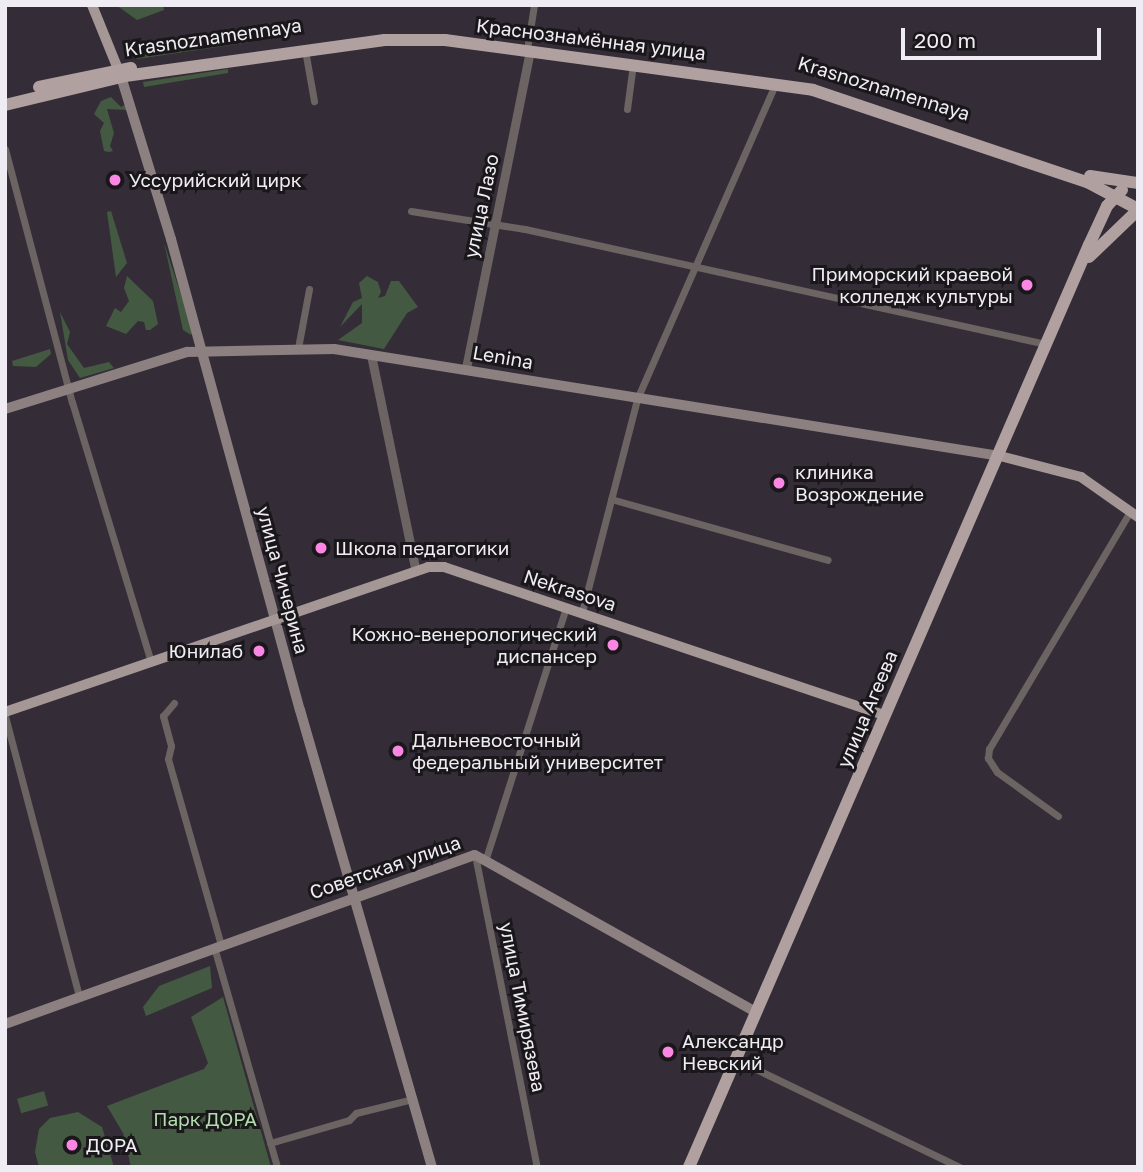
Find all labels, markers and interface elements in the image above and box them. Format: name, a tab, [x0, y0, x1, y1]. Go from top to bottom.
street label: Krasnoznamennaya	[123, 13, 303, 61]
street label: Краснознамённая улица	[475, 14, 707, 64]
scale bar	[905, 14, 1104, 58]
text: 200 m	[914, 27, 976, 53]
street label: Krasnoznamennaya	[795, 51, 973, 125]
street label: улица Лазо	[459, 152, 503, 260]
place label: Уссурийский цирк	[129, 169, 302, 191]
marker: Уссурийский цирк	[107, 172, 123, 188]
place label: Приморский краевой колледж культуры	[811, 263, 1013, 307]
marker: Приморский краевой колледж культуры	[1019, 277, 1035, 293]
street label: Lenina	[471, 340, 535, 374]
place label: клиника Возрождение	[795, 461, 924, 505]
marker: клиника Возрождение	[769, 473, 789, 493]
street label: улица Чичерина	[252, 504, 314, 656]
place label: Школа педагогики	[335, 537, 509, 559]
marker: Школа педагогики	[313, 540, 329, 556]
street label: Nekrasova	[521, 564, 619, 616]
place label: Кожно-венерологический диспансер	[352, 623, 597, 667]
marker: Кожно-венерологический диспансер	[603, 635, 623, 655]
place label: Юнилаб	[169, 640, 243, 662]
marker: Юнилаб	[249, 641, 269, 661]
street label: улица Агеева	[832, 647, 902, 771]
place label: Дальневосточный федеральный университет	[412, 729, 663, 773]
marker: Дальневосточный федеральный университет	[390, 743, 406, 759]
street label: Советская улица	[307, 830, 463, 904]
street label: улица Тимирязева	[495, 920, 551, 1094]
place label: Александр Невский	[682, 1030, 784, 1074]
marker: Александр Невский	[660, 1044, 676, 1060]
park label: Парк ДОРА	[153, 1108, 257, 1130]
place label: ДОРА	[86, 1134, 137, 1156]
marker: ДОРА	[64, 1137, 80, 1153]

